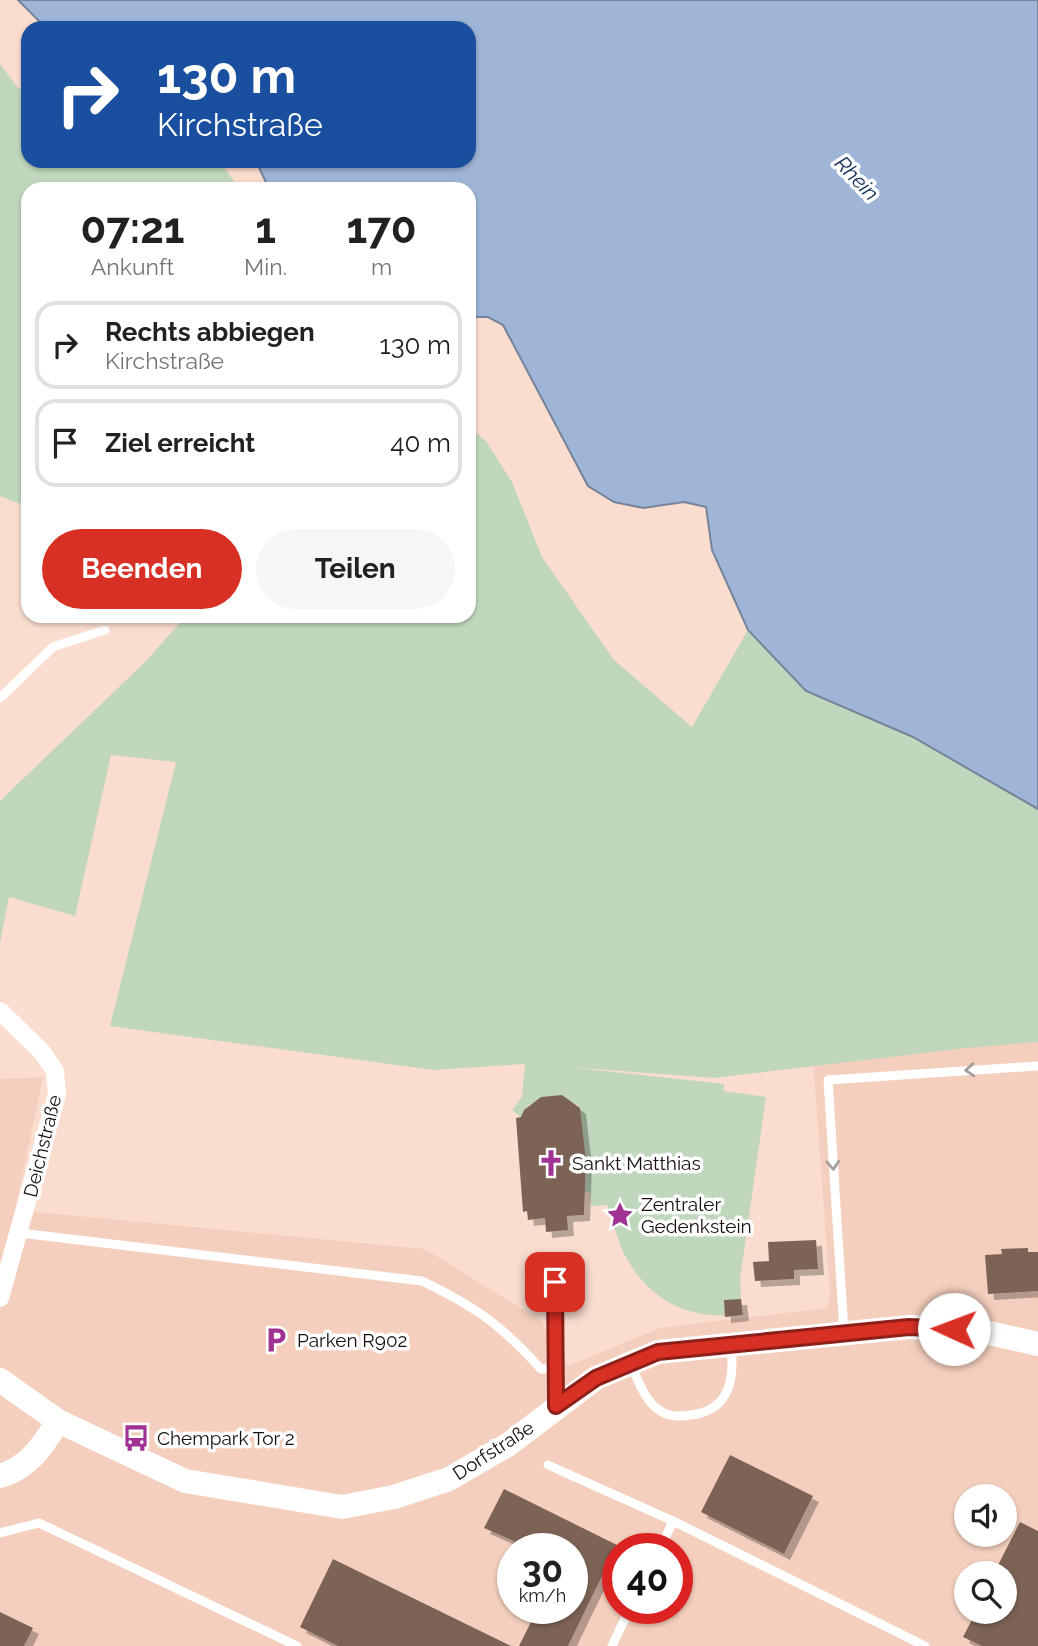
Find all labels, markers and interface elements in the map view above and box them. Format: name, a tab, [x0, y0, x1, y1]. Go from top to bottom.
text: 130 m	[157, 47, 296, 104]
icon: right	[42, 49, 133, 140]
text: Kirchstraße	[157, 106, 323, 143]
water label: Rhein	[830, 151, 884, 205]
text: 07:21	[80, 204, 185, 253]
text: 1	[255, 204, 276, 253]
text: 170	[346, 204, 417, 253]
text: Ankunft	[91, 253, 174, 280]
text: Min.	[244, 253, 287, 280]
text: m	[371, 253, 392, 280]
text: Rechts abbiegen	[105, 317, 315, 347]
icon: right	[46, 326, 84, 364]
text: 130 m	[380, 330, 451, 360]
text: Kirchstraße	[105, 347, 224, 374]
icon: arrive	[46, 424, 84, 462]
text: Ziel erreicht	[105, 428, 255, 458]
text: 40 m	[390, 428, 451, 458]
button: Beenden	[42, 529, 242, 609]
button: Teilen	[256, 529, 455, 609]
one-way arrow	[964, 1063, 975, 1078]
street label: Deichstraße	[19, 1093, 65, 1199]
church icon: Sankt Matthias	[536, 1148, 566, 1178]
place label: Sankt Matthias	[572, 1152, 701, 1174]
one-way arrow	[826, 1160, 841, 1171]
place label: Zentraler Gedenkstein	[641, 1193, 752, 1237]
place icon: Zentraler Gedenkstein	[605, 1200, 635, 1230]
pin	[525, 1252, 585, 1312]
icon: arrive	[536, 1263, 574, 1301]
position arrow	[917, 1292, 991, 1366]
parking icon: Parken R902	[261, 1325, 291, 1355]
place label: Parken R902	[297, 1329, 407, 1351]
street label: Dorfstraße	[448, 1416, 538, 1484]
bus stop icon: Chempark Tor 2	[121, 1423, 151, 1453]
place label: Chempark Tor 2	[157, 1427, 295, 1449]
map controls	[954, 1484, 1017, 1624]
button: sound	[954, 1484, 1017, 1547]
speed limit sign: 40	[602, 1533, 693, 1624]
text: 30	[522, 1549, 563, 1590]
button: search	[954, 1561, 1017, 1624]
text: km/h	[519, 1585, 566, 1606]

